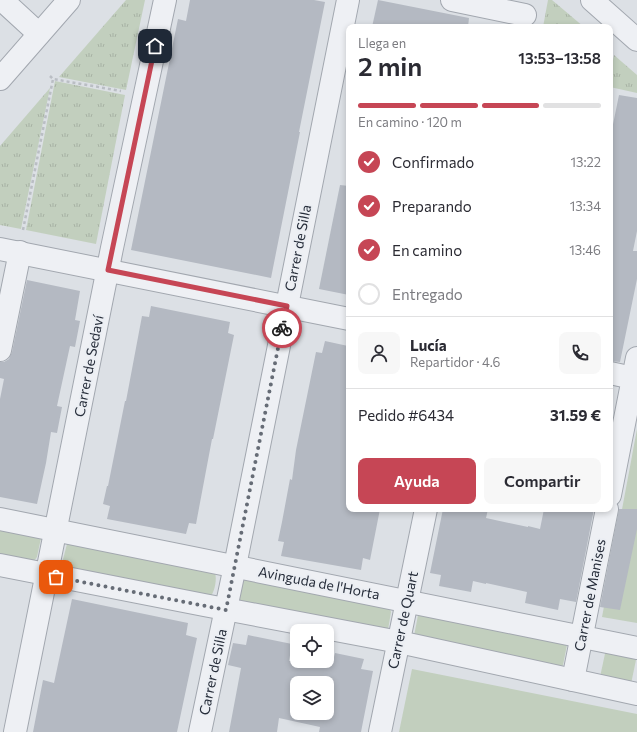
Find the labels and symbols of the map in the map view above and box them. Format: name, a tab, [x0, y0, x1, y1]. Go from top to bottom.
pin	[138, 29, 172, 63]
street label: Carrer de Silla	[281, 203, 314, 293]
courier	[262, 308, 302, 348]
street label: Carrer de Sedaví	[70, 313, 107, 418]
street label: Carrer de Manises	[570, 537, 609, 652]
pin	[39, 560, 73, 594]
street label: Avinguda de l'Horta	[257, 562, 381, 603]
street label: Carrer de Quart	[384, 569, 421, 670]
street label: Carrer de Silla	[195, 627, 230, 717]

